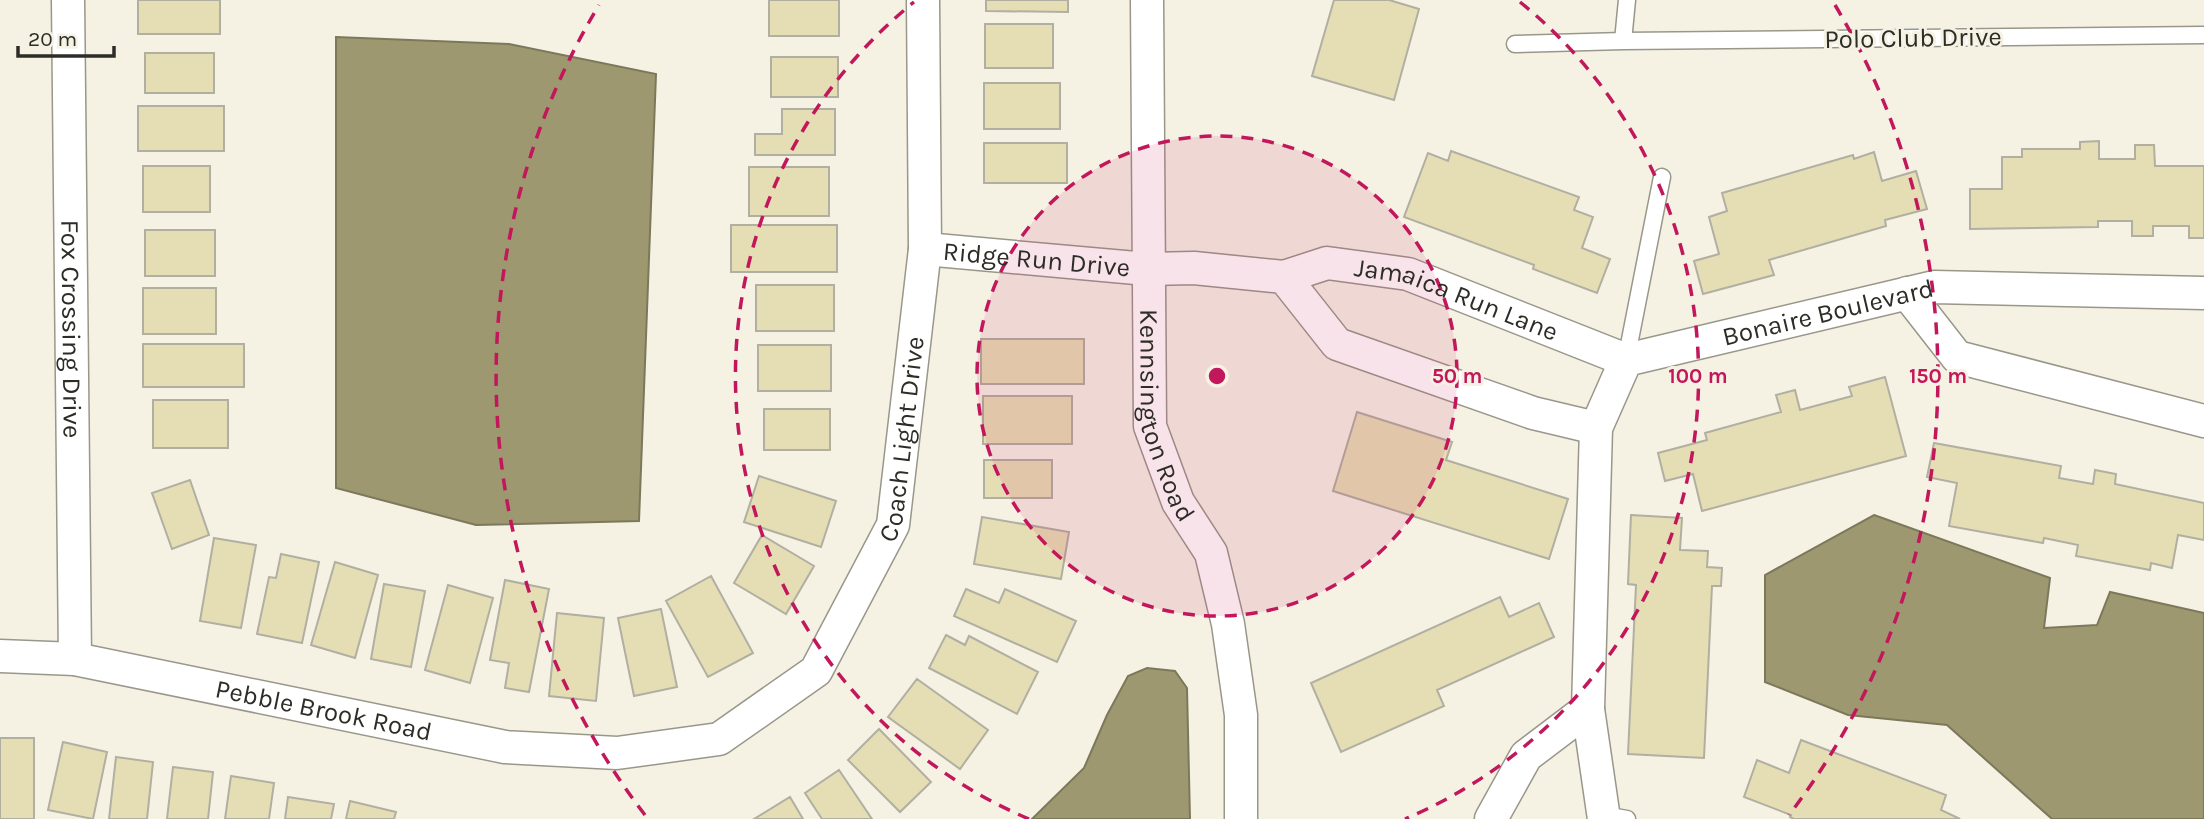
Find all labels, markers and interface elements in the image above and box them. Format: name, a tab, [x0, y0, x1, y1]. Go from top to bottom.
scale bar	[18, 14, 114, 58]
street label: Polo Club Drive	[1824, 21, 2002, 55]
text: 20 m	[28, 27, 77, 51]
street label: Fox Crossing Drive	[55, 220, 88, 438]
street label: Ridge Run Drive	[942, 235, 1131, 283]
street label: Jamaica Run Lane	[1352, 251, 1563, 347]
street label: Bonaire Boulevard	[1719, 272, 1937, 352]
street label: Kennsington Road	[1134, 309, 1202, 527]
street label: Coach Light Drive	[871, 335, 930, 547]
centre of rings	[1205, 364, 1229, 388]
text: 50 m	[1432, 364, 1482, 388]
text: 100 m	[1668, 364, 1728, 388]
text: 150 m	[1909, 364, 1967, 388]
street label: Pebble Brook Road	[213, 673, 435, 747]

